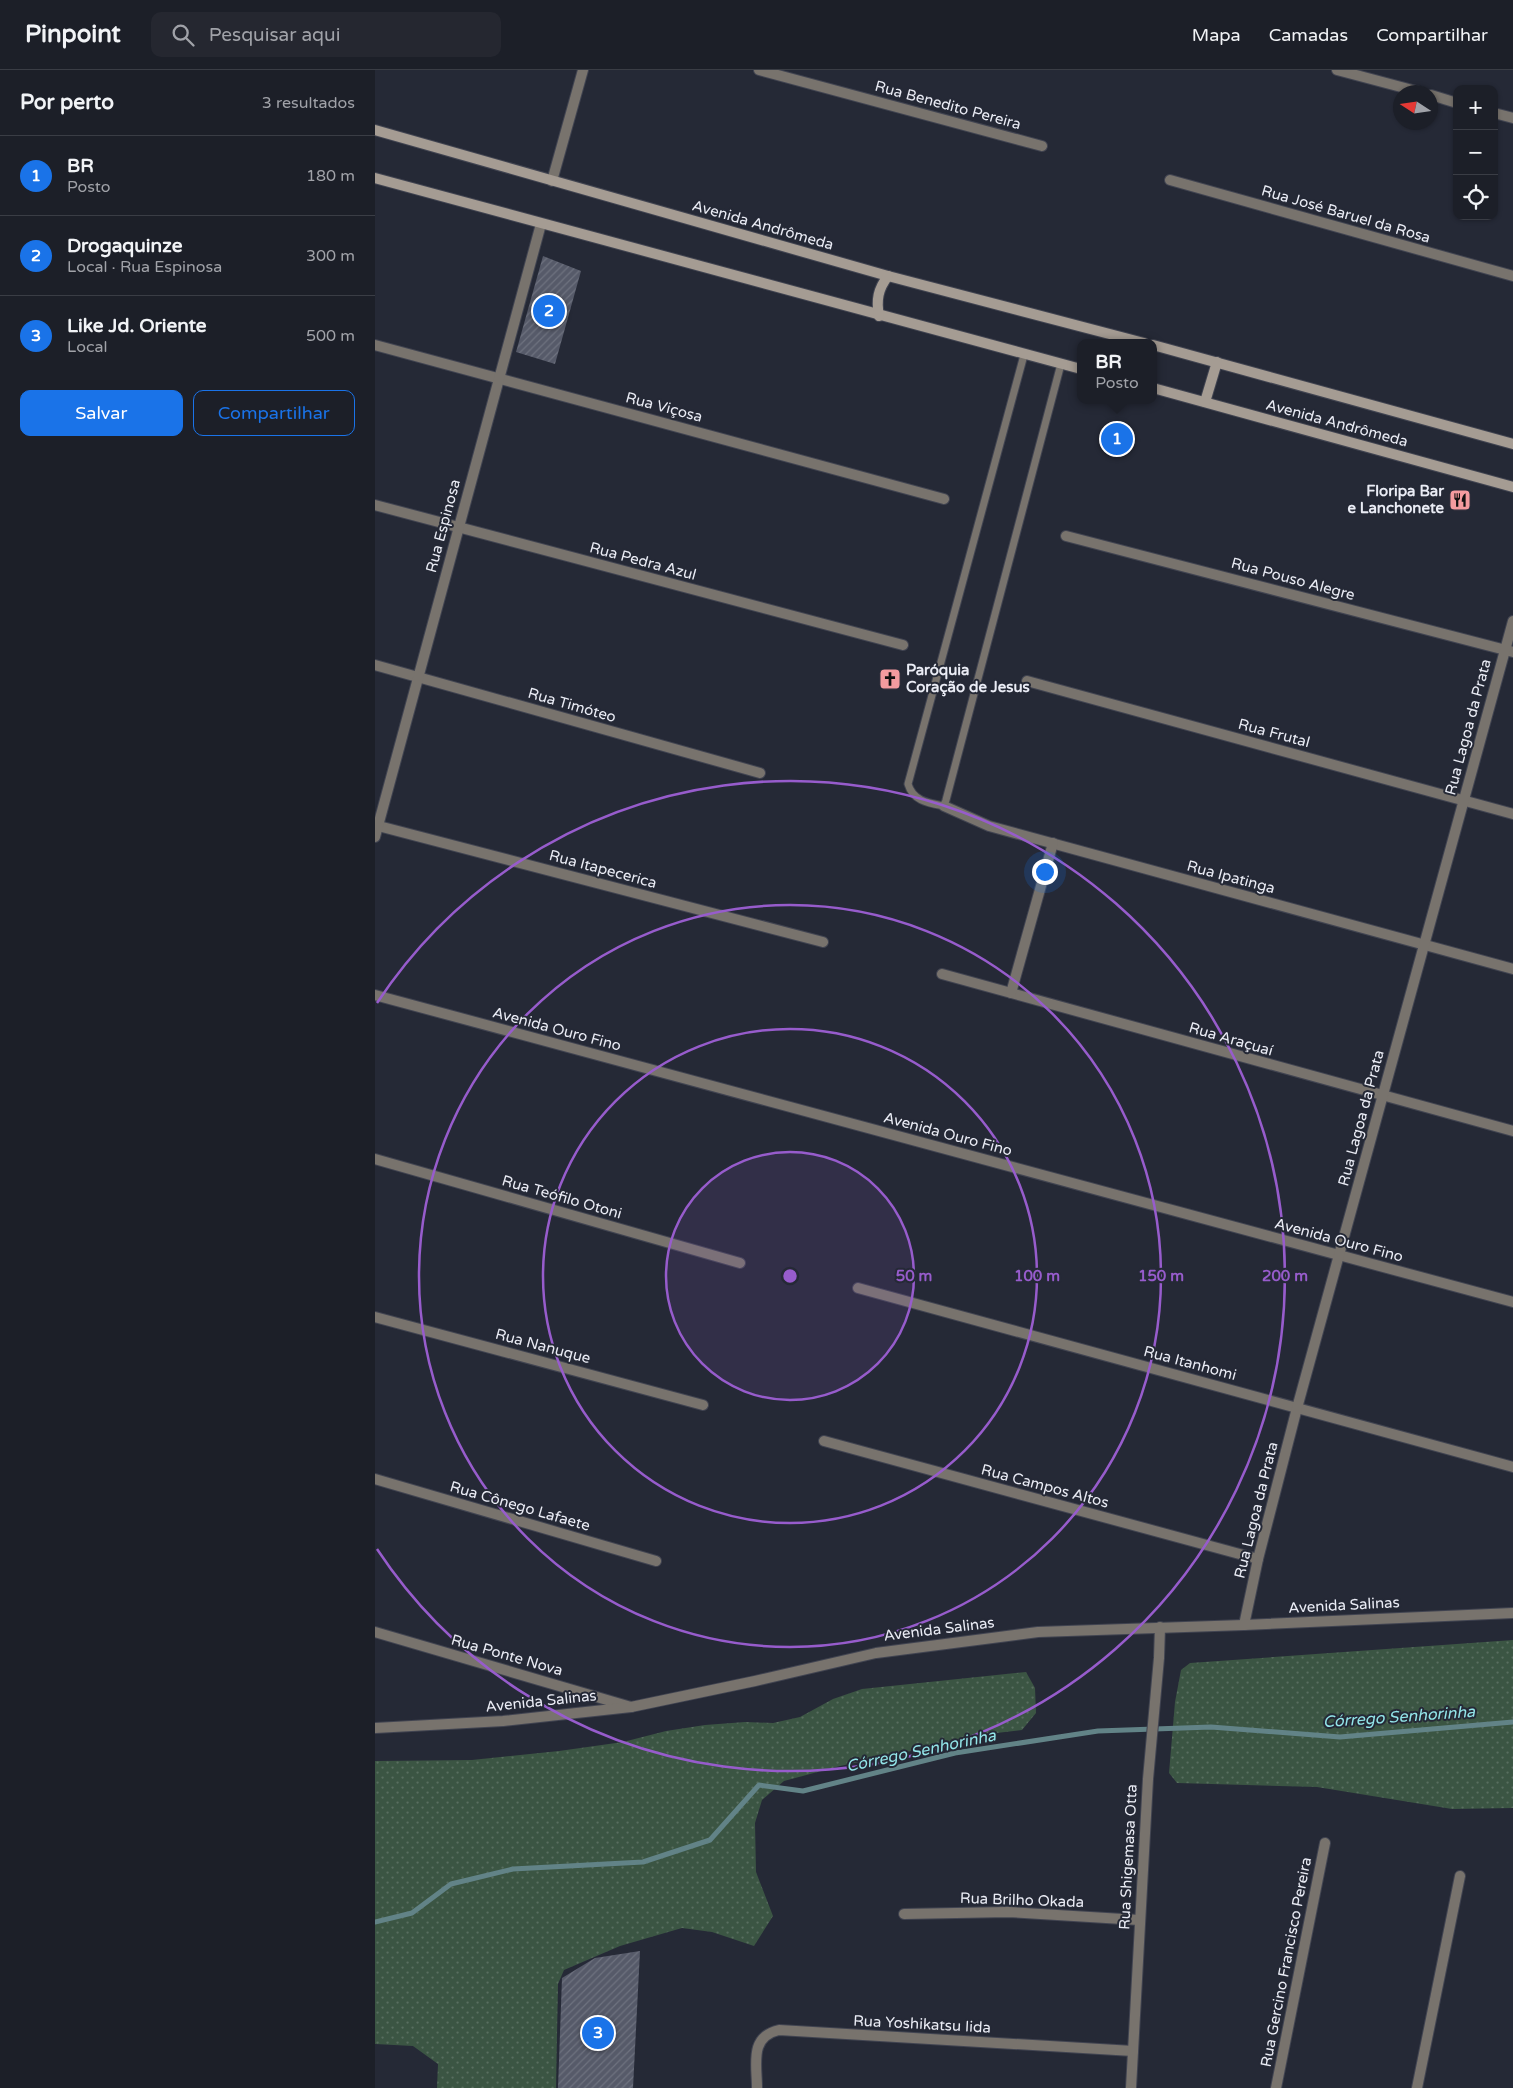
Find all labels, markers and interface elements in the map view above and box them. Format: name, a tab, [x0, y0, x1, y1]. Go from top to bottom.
search box	[151, 12, 501, 57]
text: Pinpoint	[25, 20, 121, 49]
icon: search	[169, 21, 197, 49]
text: Pesquisar aqui	[209, 24, 340, 46]
text: Mapa	[1192, 24, 1241, 46]
text: Camadas	[1269, 24, 1348, 46]
text: Compartilhar	[1376, 24, 1488, 46]
street label: Rua Benedito Pereira	[873, 77, 1023, 133]
north arrow	[1393, 85, 1438, 130]
map controls	[1453, 85, 1498, 220]
button: +	[1453, 85, 1498, 130]
text: Por perto	[20, 90, 114, 115]
text: 3 resultados	[262, 93, 355, 113]
button: −	[1453, 130, 1498, 175]
text: BR	[67, 155, 94, 177]
text: 1	[31, 166, 41, 186]
text: 180 m	[306, 166, 355, 186]
button: locate	[1453, 175, 1498, 220]
text: Posto	[67, 177, 111, 197]
street label: Rua José Baruel da Rosa	[1259, 181, 1433, 247]
street label: Avenida Andrômeda	[690, 196, 836, 254]
text: Drogaquinze	[67, 235, 182, 257]
text: 2	[31, 246, 41, 266]
text: 300 m	[306, 246, 355, 266]
text: Local · Rua Espinosa	[67, 257, 222, 277]
pin: 2	[533, 292, 565, 330]
text: Like Jd. Oriente	[67, 315, 207, 337]
text: 3	[31, 326, 41, 346]
text: 500 m	[306, 326, 355, 346]
text: Local	[67, 337, 107, 357]
popup	[1077, 339, 1157, 404]
text: BR	[1095, 351, 1122, 373]
text: Posto	[1095, 373, 1139, 393]
street label: Rua Viçosa	[624, 388, 704, 426]
button: Salvar	[20, 390, 183, 436]
button: Compartilhar	[193, 390, 355, 436]
street label: Avenida Andrômeda	[1264, 395, 1410, 451]
pin: 1	[1101, 420, 1133, 458]
street label: Rua Espinosa	[422, 477, 464, 575]
place label: Floripa Bar e Lanchonete	[1347, 482, 1445, 517]
restaurant icon: Floripa Bar e Lanchonete	[1448, 488, 1472, 512]
street label: Rua Pedra Azul	[588, 538, 698, 584]
street label: Rua Pouso Alegre	[1229, 554, 1357, 604]
street label: Rua Lagoa da Prata	[1441, 657, 1495, 797]
place label: Paróquia Coração de Jesus	[906, 661, 1030, 697]
church icon: Paróquia Coração de Jesus	[878, 667, 902, 691]
street label: Rua Timóteo	[526, 684, 618, 726]
street label: Rua Frutal	[1236, 715, 1312, 751]
street label: Rua Itapecerica	[547, 846, 659, 892]
street label: Rua Ipatinga	[1185, 857, 1277, 897]
your location	[1032, 859, 1058, 885]
street label: Avenida Ouro Fino	[491, 1003, 623, 1055]
street label: Rua Araçuaí	[1187, 1018, 1275, 1060]
street label: Rua Lagoa da Prata	[1334, 1048, 1388, 1188]
street label: Avenida Ouro Fino	[882, 1108, 1014, 1160]
street label: Rua Teófilo Otoni	[500, 1171, 624, 1223]
street label: Avenida Ouro Fino	[1273, 1214, 1405, 1266]
centre of rings	[781, 1267, 799, 1285]
text: 50 m	[896, 1267, 932, 1285]
text: 100 m	[1014, 1267, 1060, 1285]
text: 150 m	[1138, 1267, 1184, 1285]
text: 200 m	[1262, 1267, 1308, 1285]
street label: Rua Nanuque	[493, 1325, 593, 1367]
street label: Rua Itanhomi	[1142, 1342, 1238, 1384]
street label: Rua Lagoa da Prata	[1230, 1440, 1282, 1580]
street label: Rua Campos Altos	[979, 1460, 1111, 1512]
street label: Rua Cônego Lafaete	[448, 1477, 592, 1535]
street label: Avenida Salinas	[1288, 1593, 1400, 1617]
street label: Avenida Salinas	[883, 1613, 995, 1645]
street label: Rua Ponte Nova	[449, 1630, 565, 1680]
street label: Avenida Salinas	[485, 1686, 597, 1716]
water label: Córrego Senhorinha	[1322, 1702, 1477, 1732]
water label: Córrego Senhorinha	[844, 1725, 999, 1777]
street label: Rua Shigemasa Otta	[1115, 1784, 1141, 1930]
street label: Rua Gercino Francisco Pereira	[1257, 1855, 1315, 2069]
street label: Rua Brilho Okada	[960, 1889, 1084, 1911]
street label: Rua Yoshikatsu Iida	[853, 2011, 991, 2037]
pin: 3	[582, 2014, 614, 2052]

